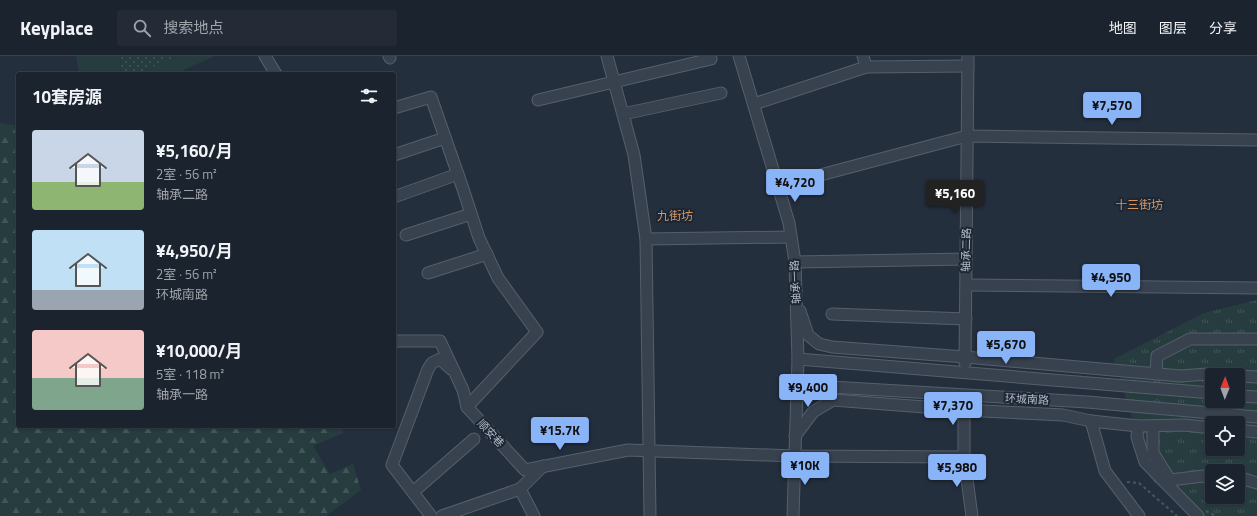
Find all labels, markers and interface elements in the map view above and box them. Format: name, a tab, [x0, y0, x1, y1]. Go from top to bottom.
search box	[117, 10, 397, 46]
text: Keyplace	[20, 13, 93, 42]
text: 搜索地点	[163, 16, 223, 39]
icon: search	[131, 17, 153, 39]
text: 地图	[1109, 17, 1137, 38]
text: 图层	[1159, 17, 1187, 38]
text: 分享	[1209, 17, 1237, 38]
text: 10套房源	[32, 84, 102, 110]
icon: filters	[358, 85, 380, 107]
pin: ¥7,570	[1079, 92, 1145, 126]
text: ¥7,570	[1092, 95, 1132, 115]
text: ¥5,160/月	[156, 138, 233, 164]
icon: home	[64, 146, 112, 194]
text: 2室 · 56 m²	[156, 164, 217, 184]
pin: ¥4,720	[762, 169, 828, 203]
text: ¥4,720	[775, 172, 815, 192]
pin: ¥5,160	[922, 180, 988, 214]
text: ¥5,160	[935, 183, 975, 203]
text: 轴承二路	[156, 184, 208, 204]
district label: 十三街坊	[1115, 195, 1163, 214]
district label: 九街坊	[657, 206, 693, 225]
street label: 轴承二路	[958, 228, 974, 272]
text: ¥4,950/月	[156, 238, 233, 264]
icon: home	[64, 246, 112, 294]
street label: 轴承一路	[786, 260, 804, 304]
text: 2室 · 56 m²	[156, 264, 217, 284]
pin: ¥4,950	[1078, 264, 1144, 298]
text: ¥4,950	[1091, 267, 1131, 287]
text: 环城南路	[156, 284, 208, 304]
pin: ¥5,670	[973, 331, 1039, 365]
text: ¥5,670	[986, 334, 1026, 354]
text: ¥10,000/月	[156, 338, 243, 364]
icon: home	[64, 346, 112, 394]
text: 5室 · 118 m²	[156, 364, 224, 384]
north arrow	[1205, 368, 1245, 408]
map controls	[1205, 368, 1245, 504]
pin: ¥9,400	[775, 374, 841, 408]
text: ¥9,400	[788, 377, 828, 397]
text: 轴承一路	[156, 384, 208, 404]
street label: 环城南路	[1005, 390, 1049, 408]
pin: ¥7,370	[920, 392, 986, 426]
text: ¥7,370	[933, 395, 973, 415]
street label: 顺安巷	[474, 415, 508, 451]
button: locate	[1205, 416, 1245, 456]
pin: ¥15.7K	[527, 417, 593, 451]
text: ¥15.7K	[540, 420, 580, 440]
pin: ¥10K	[781, 452, 829, 486]
pin: ¥5,980	[924, 454, 990, 488]
text: ¥10K	[790, 455, 820, 475]
text: ¥5,980	[937, 457, 977, 477]
button: layers	[1205, 464, 1245, 504]

